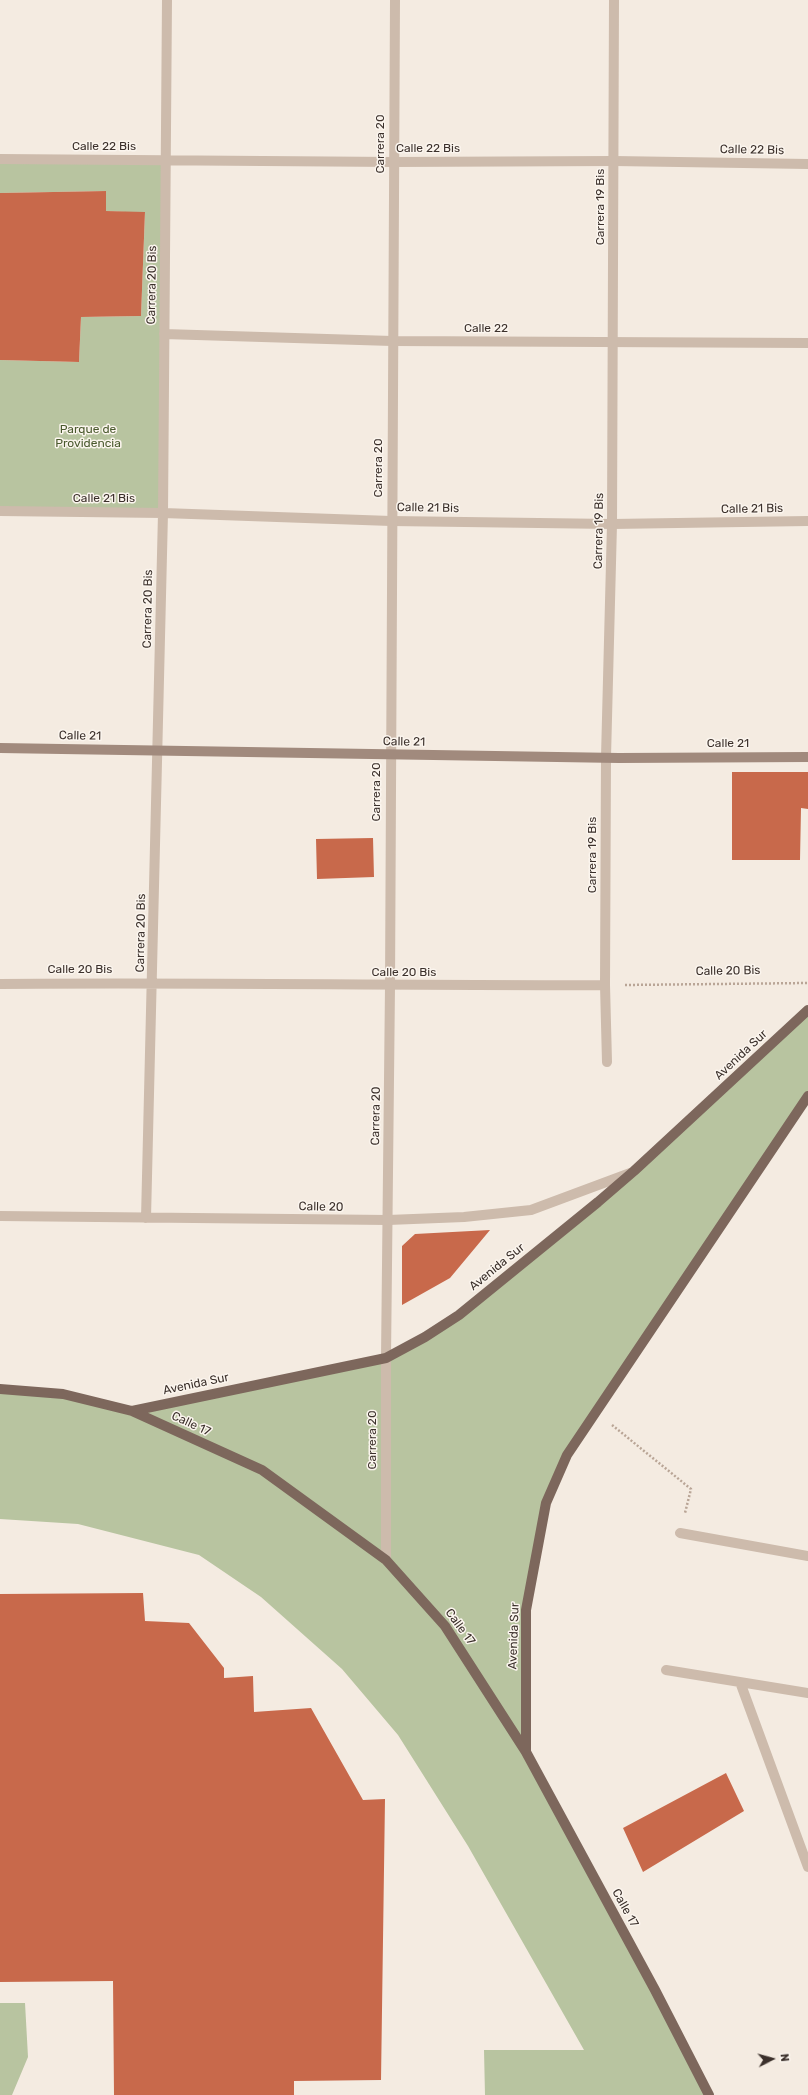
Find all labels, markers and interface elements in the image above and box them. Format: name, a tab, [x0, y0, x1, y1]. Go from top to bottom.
street label: Carrera 20	[374, 114, 388, 174]
street label: Calle 22 Bis	[72, 140, 136, 154]
street label: Calle 22 Bis	[396, 142, 460, 156]
street label: Calle 22 Bis	[720, 142, 784, 158]
street label: Carrera 19 Bis	[594, 169, 608, 245]
street label: Carrera 20 Bis	[144, 245, 160, 325]
street label: Calle 22	[464, 322, 508, 336]
park label: Parque de Providencia	[55, 423, 121, 451]
street label: Carrera 20	[372, 438, 386, 498]
street label: Calle 21 Bis	[73, 492, 135, 506]
street label: Carrera 19 Bis	[591, 493, 607, 569]
street label: Calle 21 Bis	[397, 500, 459, 516]
street label: Calle 21 Bis	[721, 501, 783, 517]
street label: Carrera 20 Bis	[140, 569, 156, 649]
street label: Calle 21	[59, 728, 101, 744]
street label: Calle 21	[383, 734, 425, 750]
street label: Calle 21	[707, 737, 749, 751]
street label: Carrera 20	[370, 762, 384, 822]
street label: Carrera 19 Bis	[586, 817, 600, 893]
street label: Carrera 20 Bis	[133, 893, 149, 973]
street label: Calle 20 Bis	[48, 963, 112, 977]
street label: Calle 20 Bis	[696, 963, 760, 979]
street label: Calle 20 Bis	[372, 966, 436, 980]
street label: Avenida Sur	[712, 1027, 770, 1083]
street label: Carrera 20	[368, 1086, 384, 1146]
street label: Calle 20	[298, 1199, 344, 1215]
street label: Avenida Sur	[466, 1240, 528, 1294]
street label: Avenida Sur	[162, 1370, 230, 1398]
street label: Calle 17	[169, 1409, 213, 1439]
street label: Carrera 20	[366, 1410, 380, 1470]
street label: Avenida Sur	[506, 1602, 522, 1670]
street label: Calle 17	[442, 1606, 478, 1648]
street label: Calle 17	[609, 1886, 641, 1930]
north arrow	[752, 2039, 792, 2079]
text: N	[778, 2053, 791, 2062]

